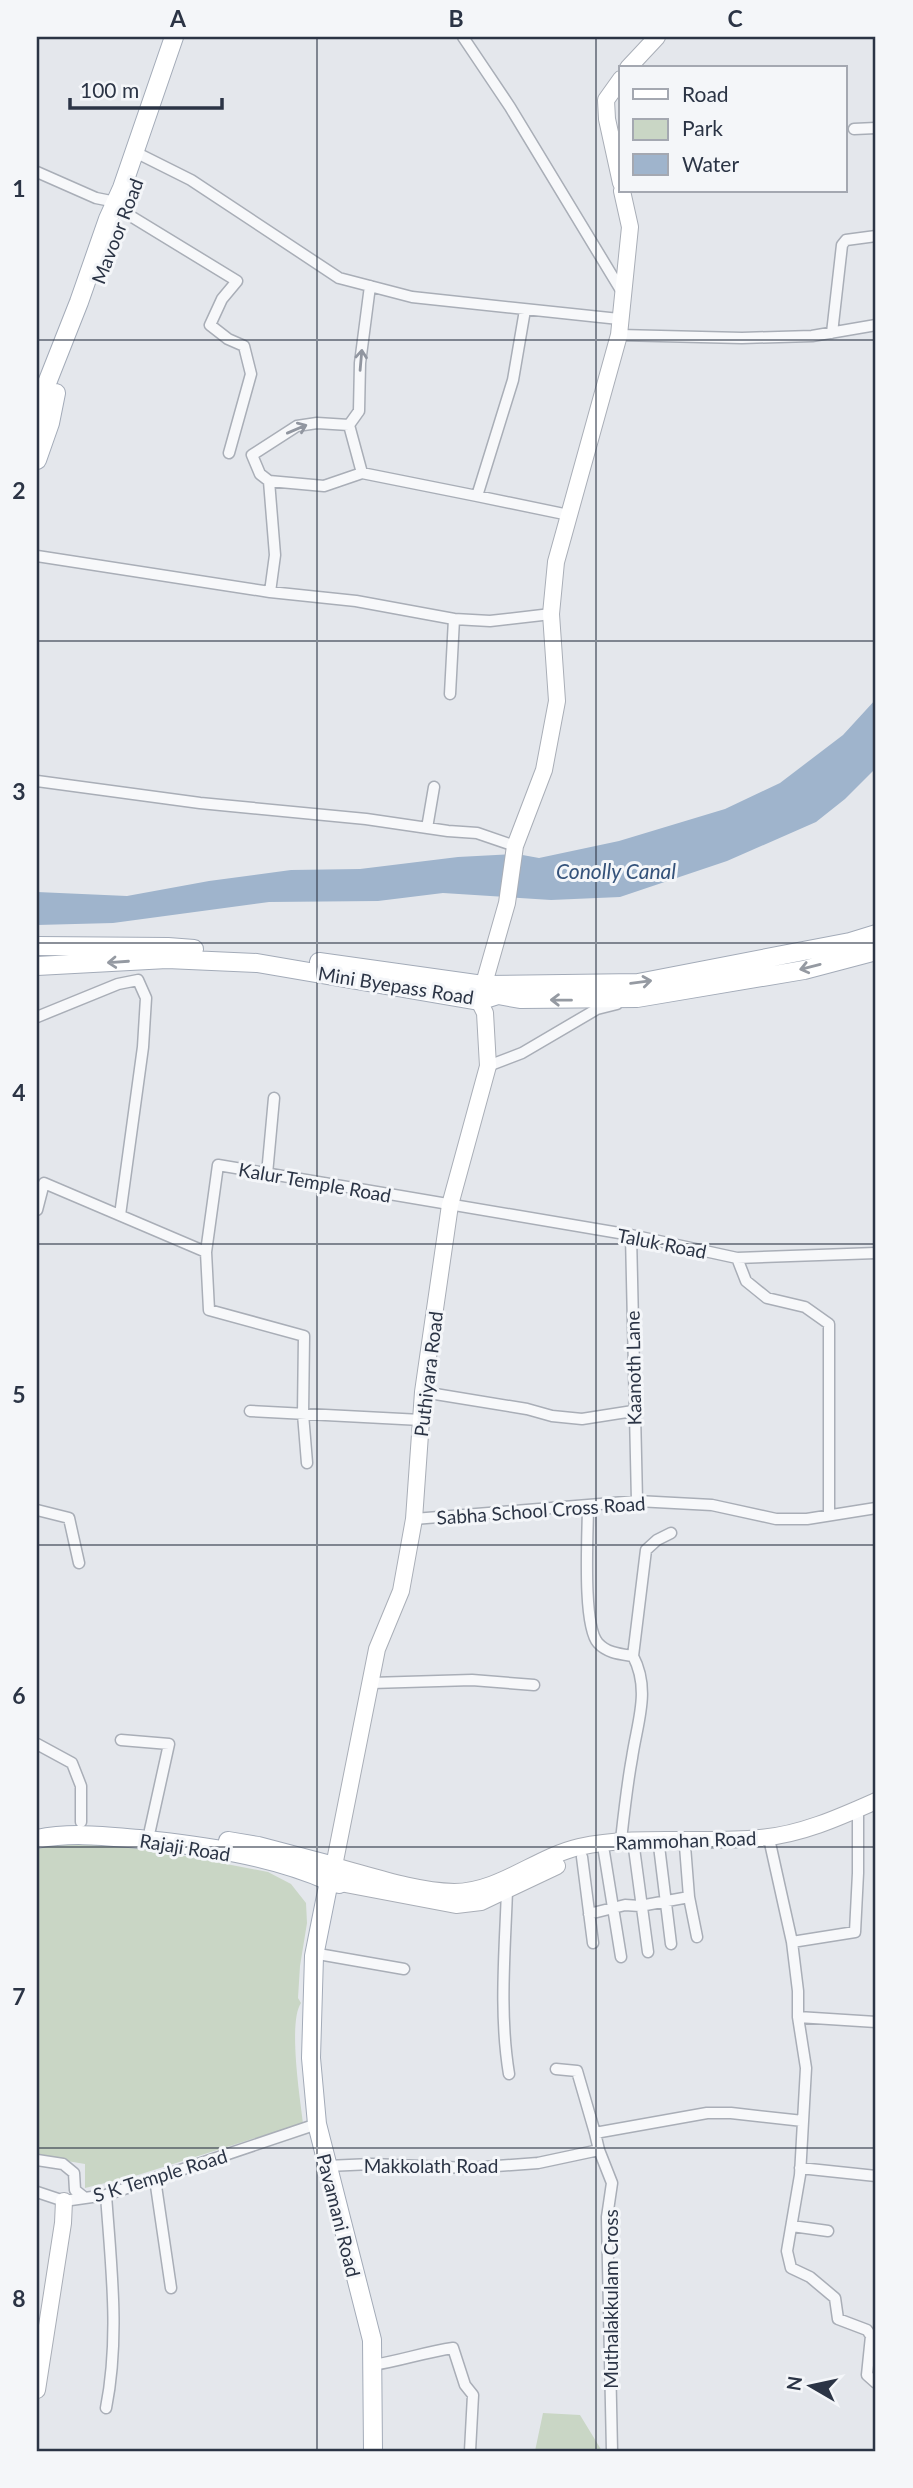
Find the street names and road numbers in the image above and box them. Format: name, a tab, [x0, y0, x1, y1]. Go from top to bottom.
street label: Mavoor Road	[86, 175, 148, 287]
street label: Mini Byepass Road	[317, 961, 475, 1009]
street label: Kalur Temple Road	[237, 1157, 393, 1207]
street label: Taluk Road	[616, 1223, 708, 1263]
street label: Puthiyara Road	[409, 1310, 447, 1438]
street label: Kaanoth Lane	[621, 1310, 645, 1426]
street label: Sabha School Cross Road	[436, 1491, 646, 1529]
street label: Rammohan Road	[615, 1826, 757, 1854]
street label: Rajaji Road	[138, 1828, 232, 1866]
street label: S K Temple Road	[90, 2144, 230, 2206]
street label: Pavamani Road	[313, 2151, 365, 2279]
street label: Makkolath Road	[364, 2154, 498, 2177]
street label: Muthalakkulam Cross	[599, 2209, 622, 2389]

